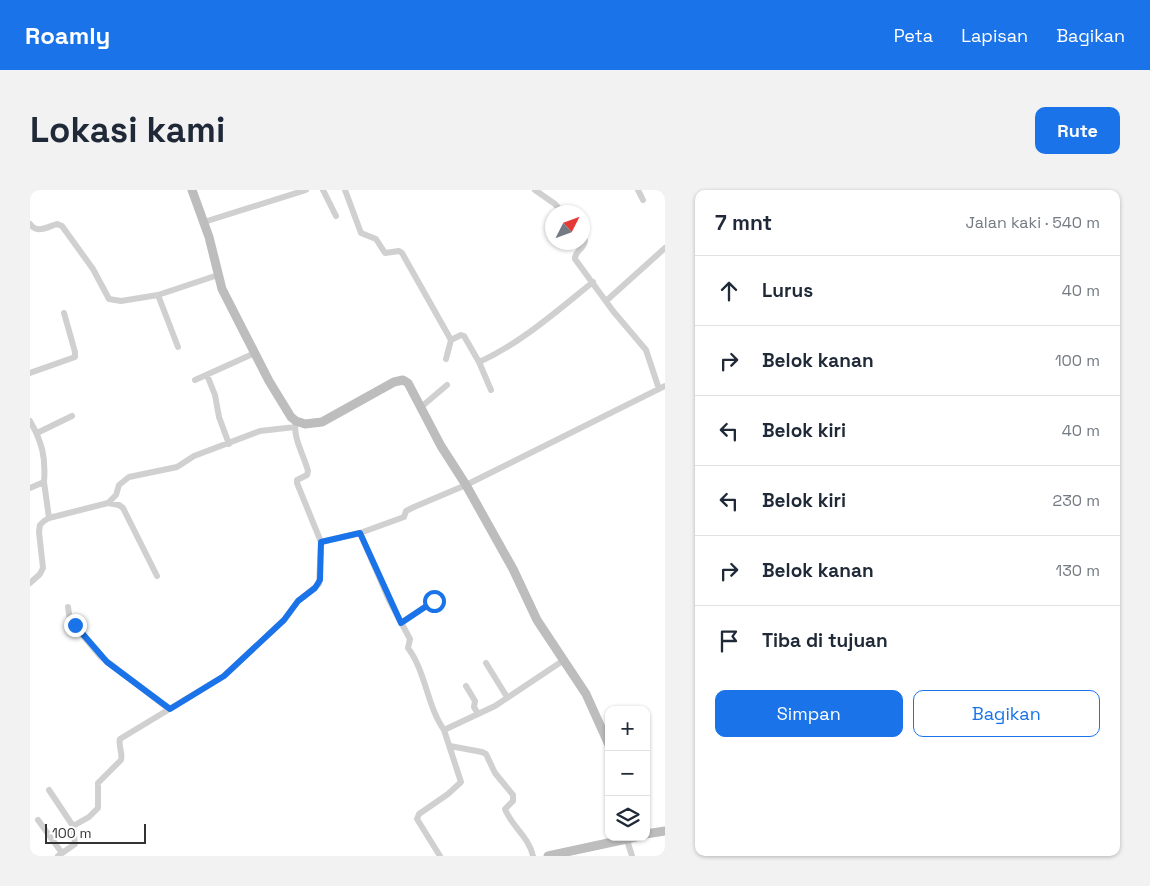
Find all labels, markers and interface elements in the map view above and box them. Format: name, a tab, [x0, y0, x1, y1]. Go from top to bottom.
text: Roamly	[25, 20, 110, 51]
text: Peta	[894, 24, 933, 47]
text: Lapisan	[961, 24, 1028, 47]
text: Bagikan	[1056, 24, 1125, 47]
button: Rute	[1035, 107, 1120, 154]
text: Lokasi kami	[30, 108, 225, 152]
north arrow	[545, 205, 590, 250]
text: 7 mnt	[715, 209, 772, 236]
text: Jalan kaki · 540 m	[966, 212, 1100, 233]
icon: ahead	[715, 277, 743, 305]
text: Lurus	[762, 278, 813, 303]
text: 40 m	[1062, 280, 1100, 301]
icon: right	[715, 347, 743, 375]
text: Belok kanan	[762, 348, 874, 373]
text: 100 m	[1055, 350, 1100, 371]
icon: left	[715, 417, 743, 445]
text: Belok kiri	[762, 418, 846, 443]
text: 40 m	[1062, 420, 1100, 441]
icon: left	[715, 487, 743, 515]
text: Belok kiri	[762, 488, 846, 513]
text: 230 m	[1053, 490, 1100, 511]
icon: right	[715, 557, 743, 585]
text: Belok kanan	[762, 558, 874, 583]
text: 130 m	[1056, 560, 1100, 581]
route start	[423, 590, 446, 613]
route end	[64, 614, 87, 637]
icon: arrive	[715, 627, 743, 655]
text: Tiba di tujuan	[762, 628, 888, 653]
button: Simpan	[715, 690, 903, 737]
button: Bagikan	[913, 690, 1100, 737]
map controls	[605, 706, 650, 841]
button: +	[605, 706, 650, 751]
button: −	[605, 751, 650, 796]
button: layers	[605, 796, 650, 841]
scale bar	[45, 821, 146, 844]
text: 100 m	[52, 824, 91, 842]

